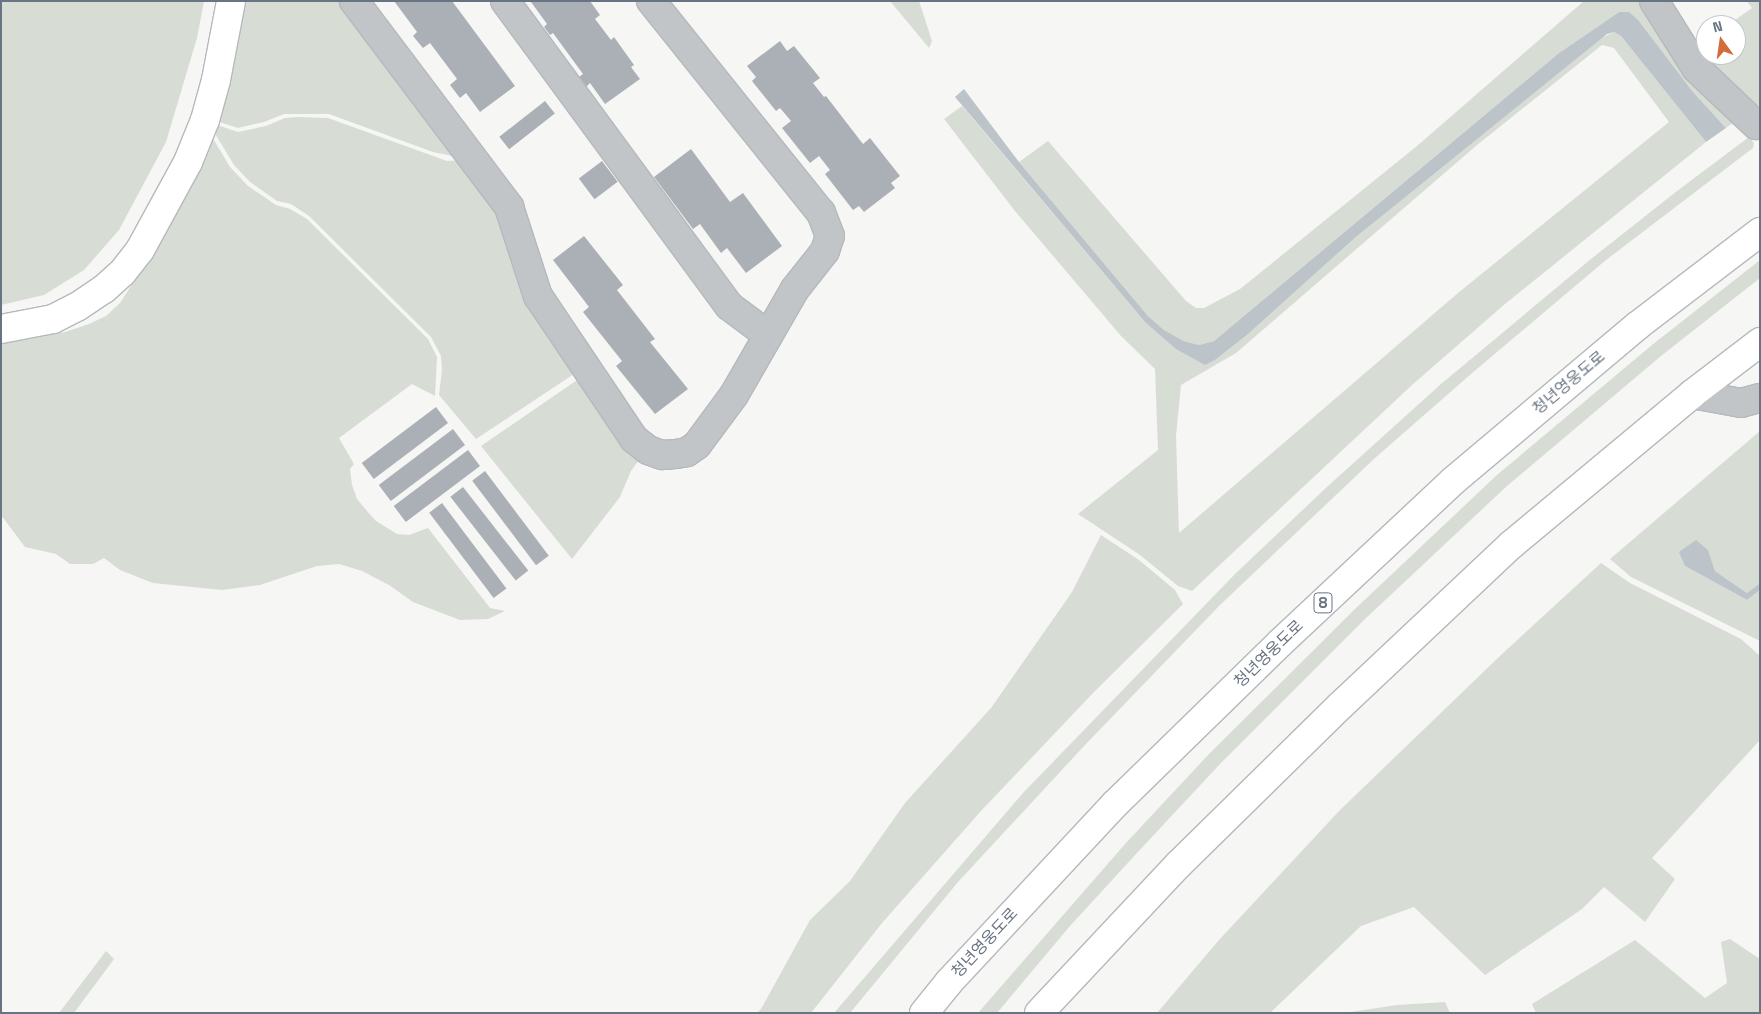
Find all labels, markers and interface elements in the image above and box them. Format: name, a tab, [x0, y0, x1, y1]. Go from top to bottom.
north arrow	[1696, 15, 1746, 65]
text: N	[1711, 17, 1724, 36]
street label: 청년영웅도로	[1529, 347, 1609, 419]
road number: 8	[1313, 590, 1333, 616]
street label: 청년영웅도로	[1231, 616, 1307, 692]
street label: 청년영웅도로	[948, 904, 1022, 982]

